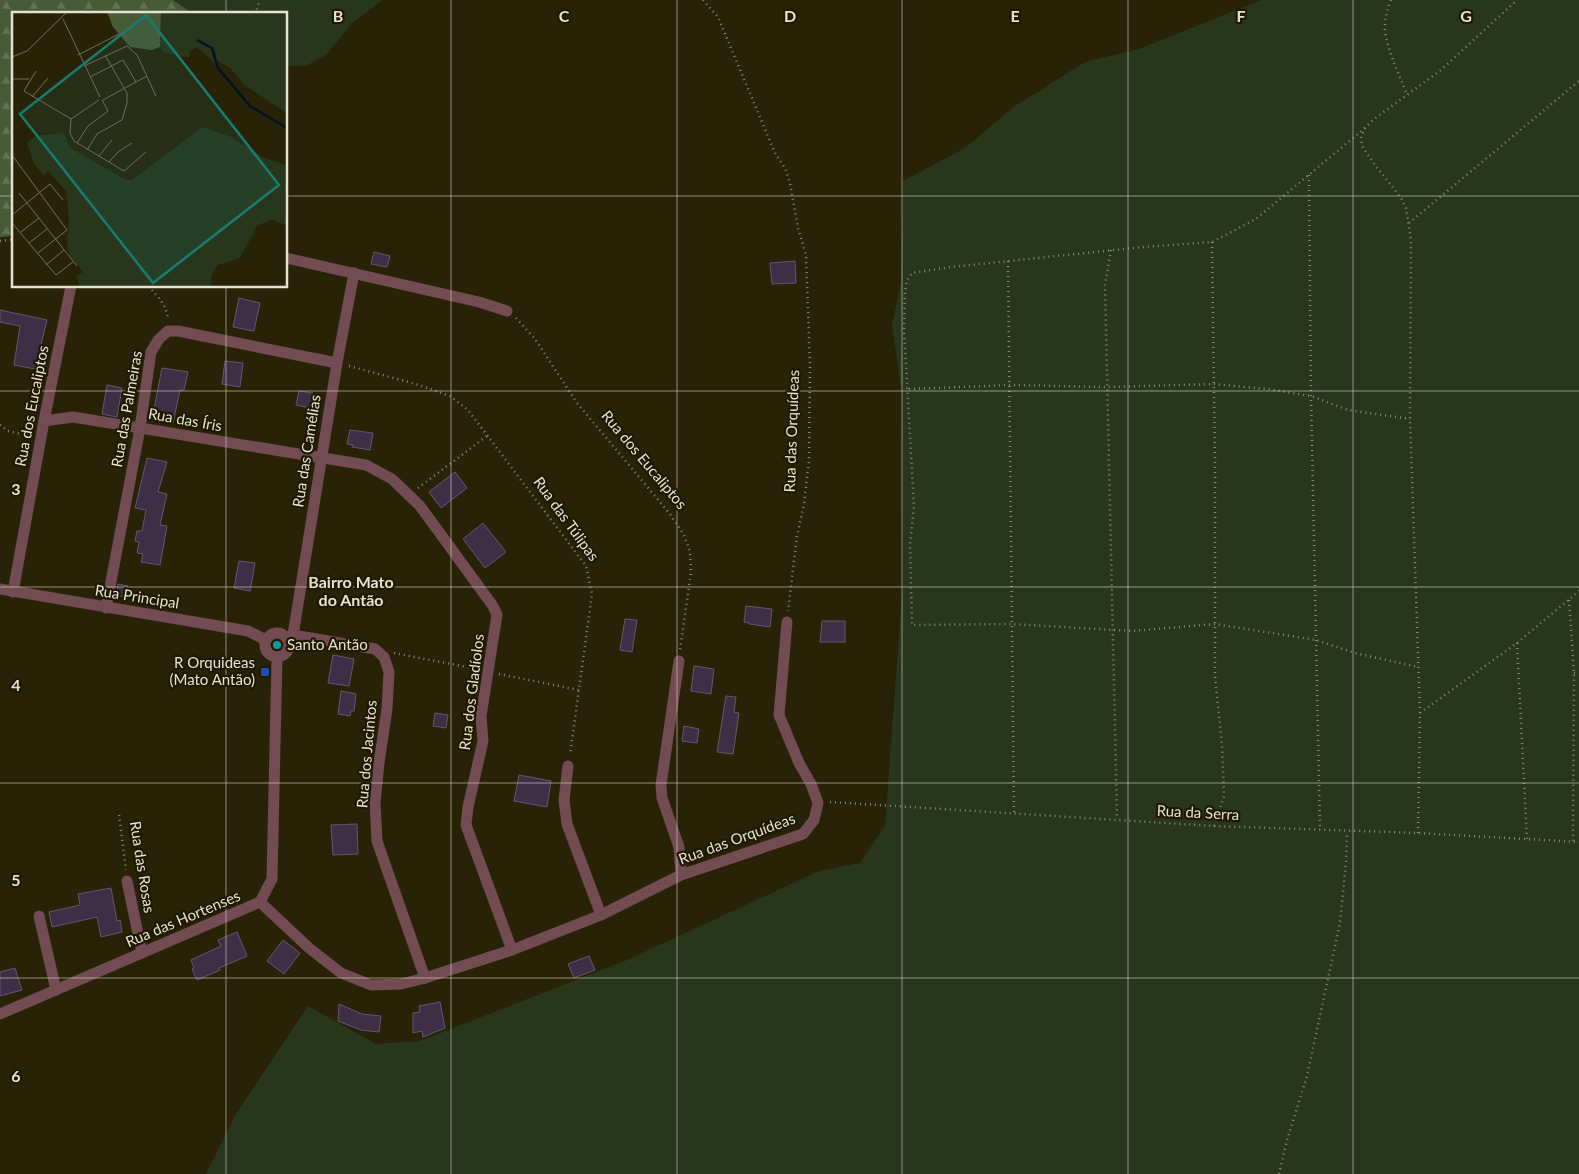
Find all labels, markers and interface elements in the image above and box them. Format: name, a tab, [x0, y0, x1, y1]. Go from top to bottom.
text: B	[333, 6, 343, 25]
text: C	[559, 6, 570, 25]
text: D	[784, 6, 796, 25]
text: E	[1010, 6, 1020, 25]
text: F	[1236, 6, 1246, 25]
text: G	[1460, 6, 1472, 25]
inset map	[12, 12, 288, 288]
street label: Rua dos Eucaliptos	[10, 344, 52, 468]
street label: Rua das Palmeiras	[107, 349, 145, 468]
street label: Rua das Orquídeas	[780, 369, 802, 493]
street label: Rua das Camélias	[288, 393, 324, 508]
street label: Rua das Íris	[147, 404, 223, 434]
street label: Rua dos Eucaliptos	[598, 406, 691, 512]
street label: Rua das Túlipas	[530, 473, 603, 564]
text: 3	[11, 479, 21, 498]
district label: Bairro Mato do Antão	[308, 572, 394, 609]
street label: Rua Principal	[94, 580, 181, 612]
street label: Rua dos Gladíolos	[455, 633, 487, 751]
place label: Santo Antão	[287, 635, 368, 653]
marker: Santo Antão	[271, 639, 283, 651]
place label: R Orquideas (Mato Antão)	[169, 653, 255, 688]
marker: R Orquideas (Mato Antão)	[259, 666, 271, 678]
text: 4	[11, 675, 21, 694]
street label: Rua dos Jacintos	[352, 699, 380, 809]
street label: Rua da Serra	[1156, 801, 1240, 823]
street label: Rua das Orquídeas	[676, 809, 797, 867]
street label: Rua das Rosas	[127, 820, 159, 914]
text: 5	[11, 870, 21, 889]
street label: Rua das Hortenses	[123, 886, 243, 950]
text: 6	[11, 1066, 21, 1085]

